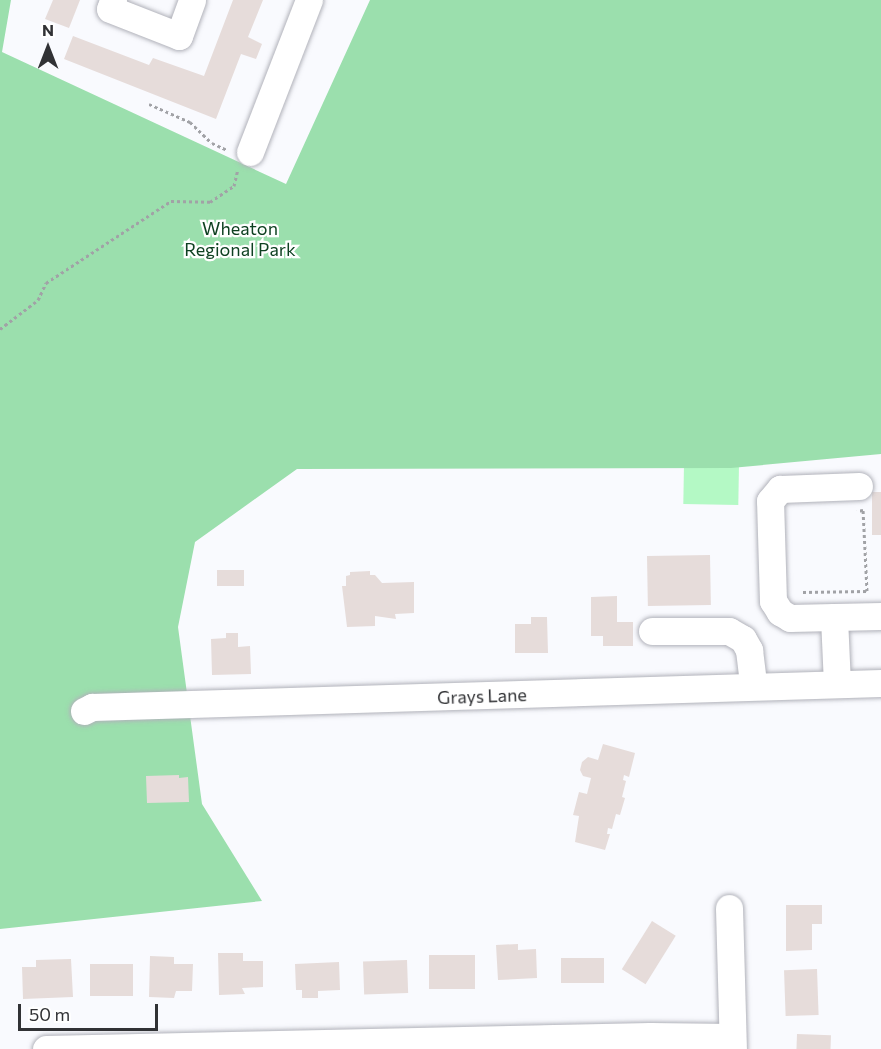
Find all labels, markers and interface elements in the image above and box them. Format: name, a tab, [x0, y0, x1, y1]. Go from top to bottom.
north arrow	[18, 18, 78, 78]
text: N	[42, 20, 54, 39]
park label: Wheaton Regional Park	[184, 218, 296, 260]
street label: Grays Lane	[437, 684, 527, 708]
scale bar	[21, 992, 160, 1030]
text: 50 m	[29, 1003, 70, 1025]

